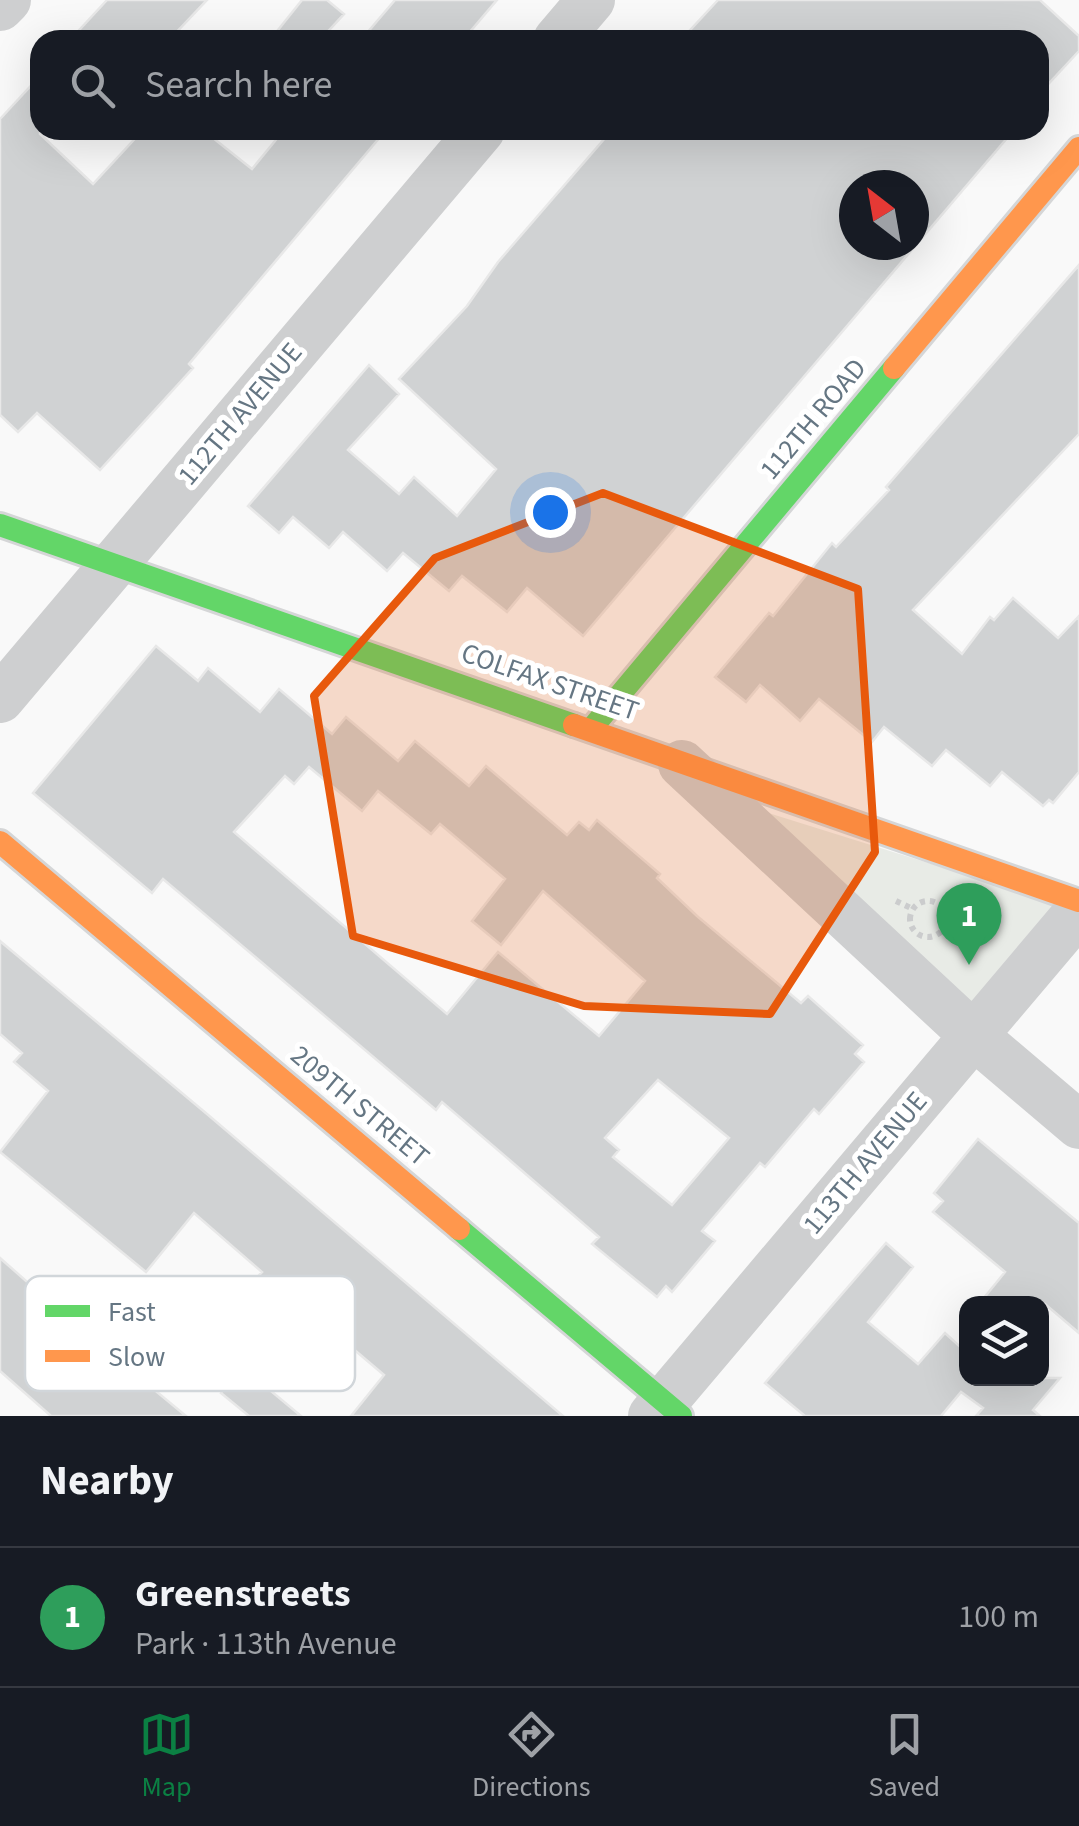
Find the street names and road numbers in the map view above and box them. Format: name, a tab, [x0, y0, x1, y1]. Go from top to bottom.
street label: 112TH AVENUE	[168, 334, 312, 494]
street label: 112TH ROAD	[750, 350, 876, 488]
street label: COLFAX STREET	[456, 633, 644, 731]
street label: 209TH STREET	[282, 1036, 438, 1176]
street label: 113TH AVENUE	[793, 1083, 937, 1243]

